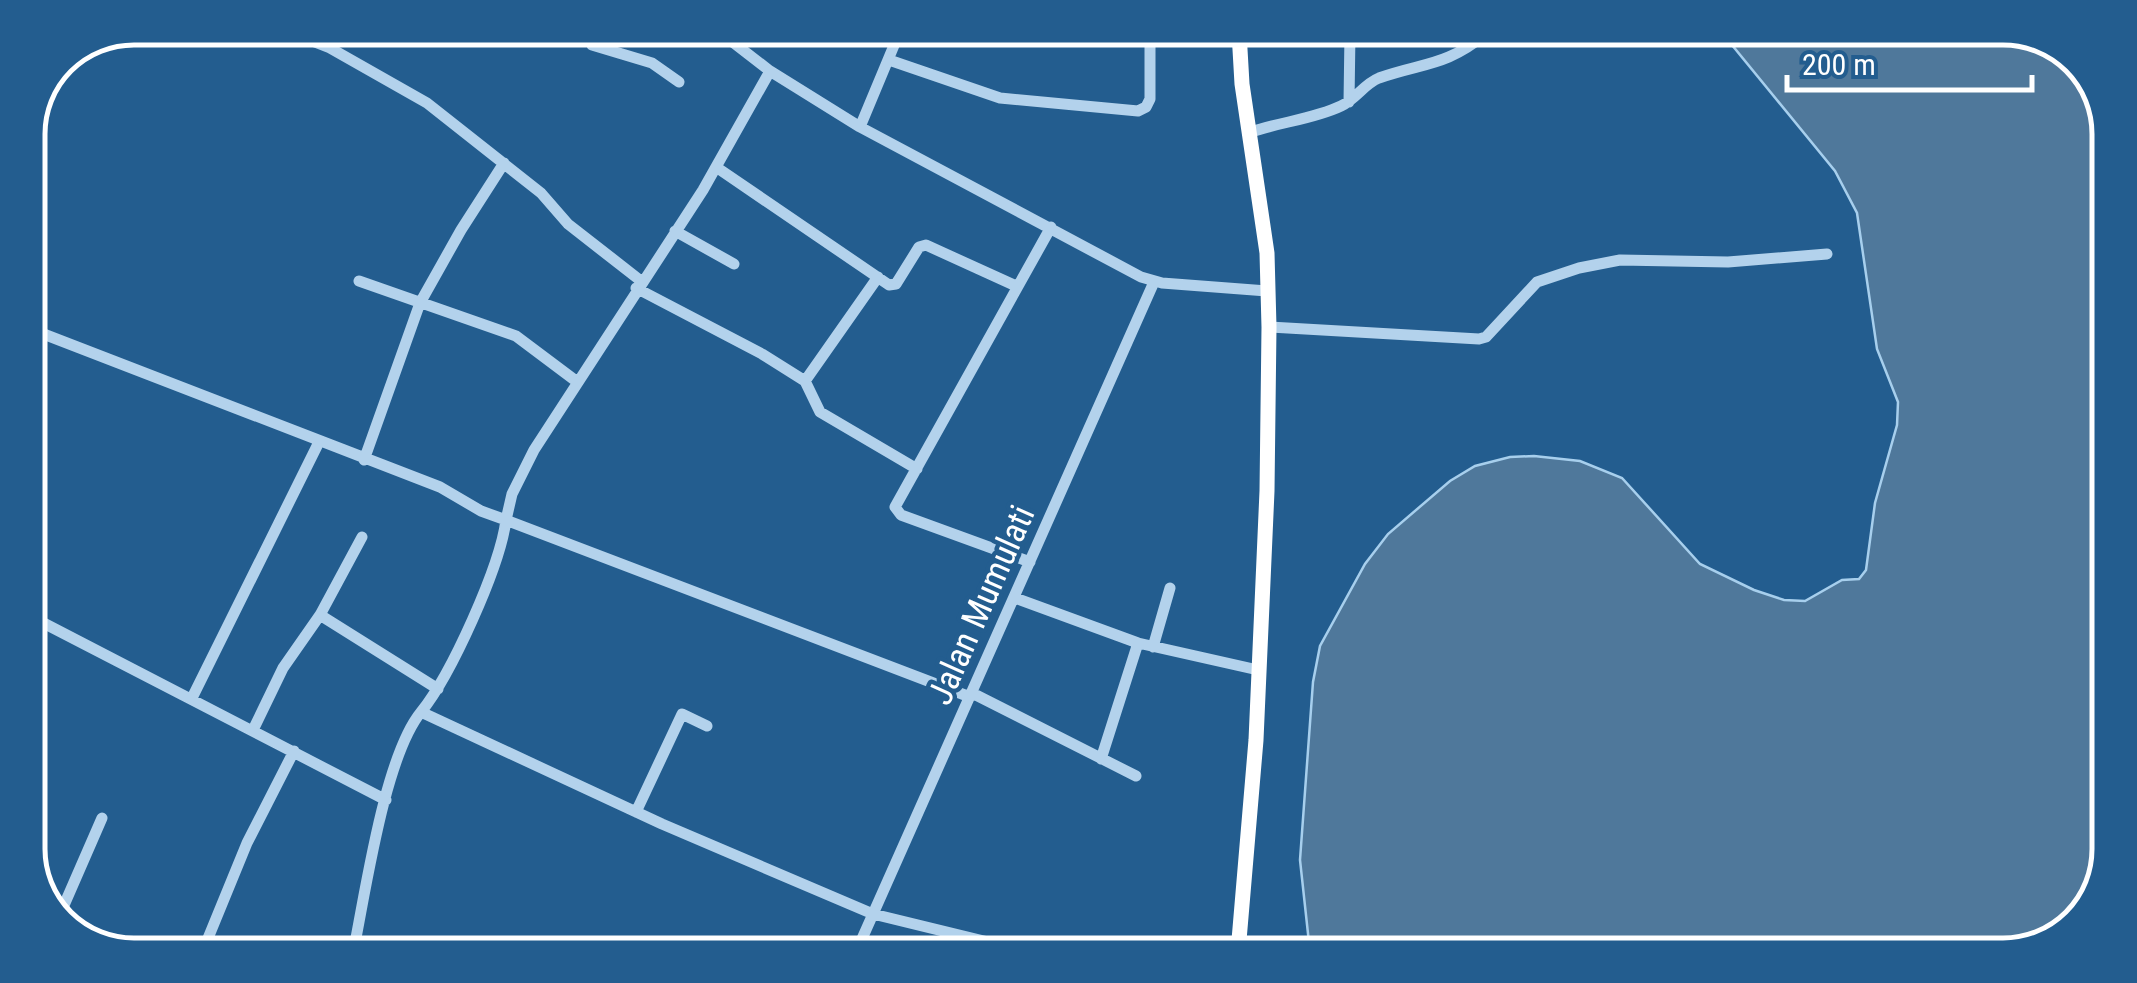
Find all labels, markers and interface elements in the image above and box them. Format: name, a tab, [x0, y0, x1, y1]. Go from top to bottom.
scale bar	[1787, 30, 2032, 92]
text: 200 m	[1802, 47, 1876, 82]
street label: Jalan Mumulati	[919, 499, 1044, 711]

